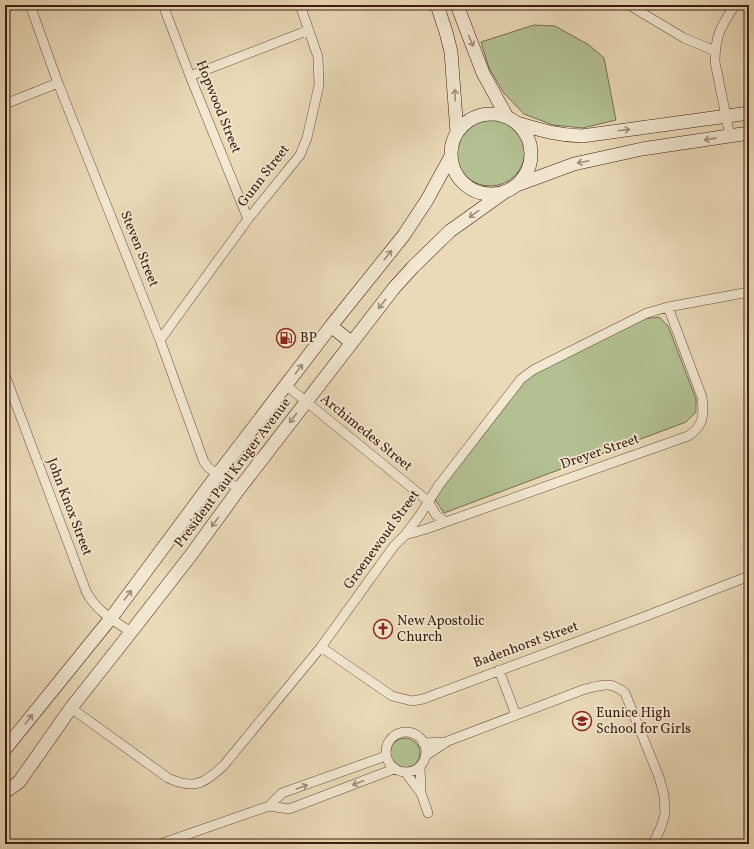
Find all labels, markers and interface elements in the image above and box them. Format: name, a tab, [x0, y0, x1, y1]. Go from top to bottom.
one-way arrow	[468, 35, 475, 47]
street label: Hopwood Street	[191, 58, 245, 156]
one-way arrow	[451, 89, 458, 102]
one-way arrow	[617, 126, 630, 134]
one-way arrow	[704, 135, 717, 143]
street label: Gunn Street	[234, 141, 294, 211]
one-way arrow	[576, 159, 589, 167]
street label: Steven Street	[115, 208, 163, 290]
one-way arrow	[469, 210, 480, 218]
one-way arrow	[384, 250, 392, 261]
one-way arrow	[377, 299, 386, 310]
fuel station icon: BP	[275, 327, 297, 349]
place label: BP	[300, 329, 317, 348]
one-way arrow	[295, 363, 303, 374]
street label: Archimedes Street	[316, 390, 416, 476]
street label: President Paul Kruger Avenue	[170, 394, 296, 552]
one-way arrow	[289, 413, 297, 424]
street label: Dreyer Street	[558, 430, 642, 474]
street label: John Knox Street	[42, 455, 96, 559]
street label: Groenewoud Street	[339, 486, 425, 594]
one-way arrow	[211, 516, 219, 527]
one-way arrow	[124, 590, 132, 601]
place label: New Apostolic Church	[397, 612, 485, 647]
street label: Badenhorst Street	[471, 617, 581, 673]
church icon: New Apostolic Church	[372, 618, 394, 640]
place label: Eunice High School for Girls	[596, 704, 691, 739]
school or university icon: Eunice High School for Girls	[571, 710, 593, 732]
one-way arrow	[25, 713, 34, 724]
one-way arrow	[352, 779, 364, 787]
one-way arrow	[295, 782, 307, 790]

